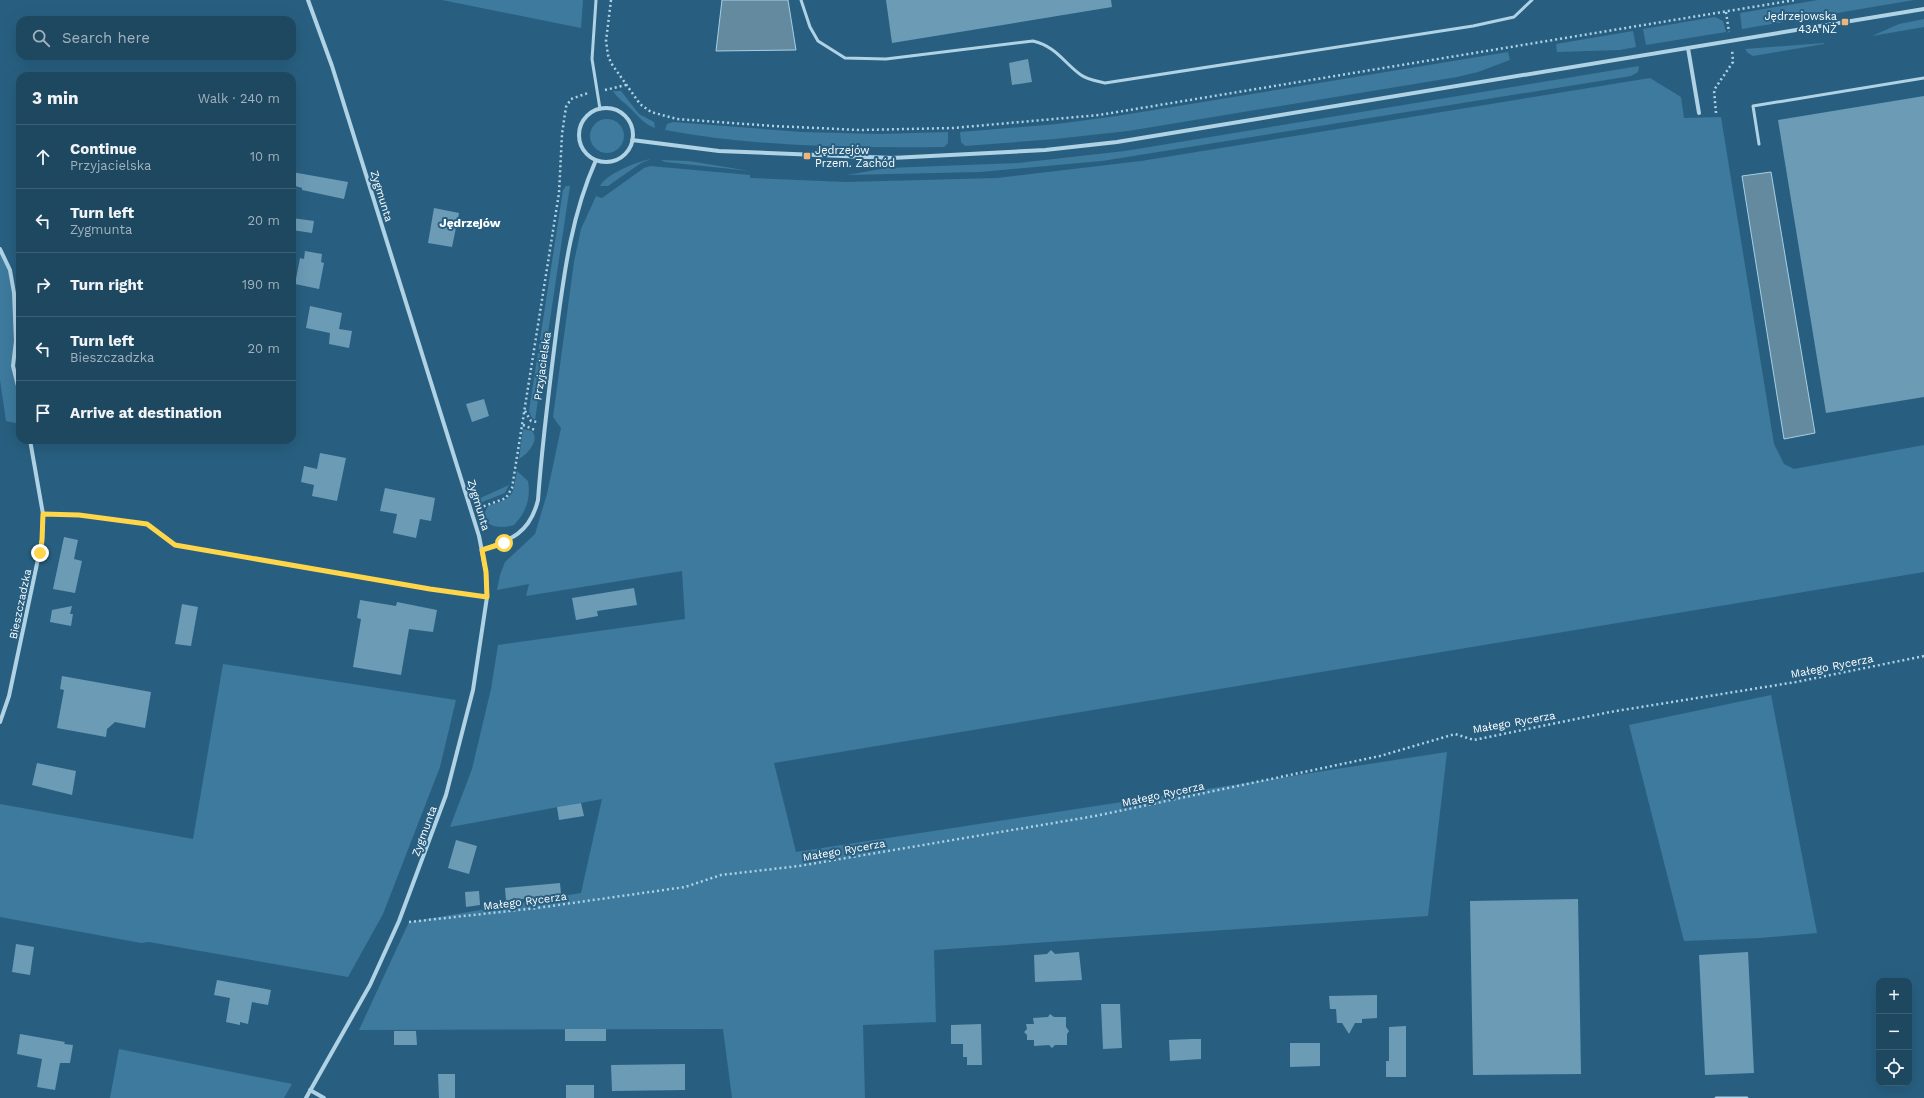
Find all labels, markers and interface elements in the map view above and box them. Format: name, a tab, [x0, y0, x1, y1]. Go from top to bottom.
place label: Jędrzejowska 43A NŻ	[1764, 10, 1837, 36]
search box	[16, 16, 296, 60]
marker: Jędrzejowska 43A NŻ	[1840, 17, 1850, 27]
icon: search	[30, 27, 52, 49]
text: Search here	[62, 29, 150, 47]
text: 3 min	[32, 88, 78, 108]
text: Walk · 240 m	[198, 91, 280, 106]
text: Continue	[70, 140, 137, 158]
place label: Jędrzejów Przem. Zachód	[815, 144, 895, 170]
icon: ahead	[32, 146, 54, 168]
text: 10 m	[250, 149, 280, 164]
marker: Jędrzejów Przem. Zachód	[802, 151, 812, 161]
text: Przyjacielska	[70, 158, 151, 173]
street label: Zygmunta	[368, 169, 395, 223]
text: Turn left	[70, 204, 134, 222]
icon: left	[32, 210, 54, 232]
text: 20 m	[248, 213, 280, 228]
district label: Jędrzejów	[439, 216, 501, 230]
text: Zygmunta	[70, 222, 132, 237]
icon: right	[32, 274, 54, 296]
text: Turn right	[70, 276, 143, 294]
text: 190 m	[242, 277, 280, 292]
street label: Przyjacielska	[531, 331, 554, 401]
text: Turn left	[70, 332, 134, 350]
icon: left	[32, 338, 54, 360]
text: 20 m	[248, 341, 280, 356]
text: Bieszczadzka	[70, 350, 154, 365]
icon: arrive	[32, 402, 54, 424]
text: Arrive at destination	[70, 404, 222, 422]
street label: Zygmunta	[465, 478, 492, 532]
route start	[495, 534, 513, 552]
route end	[31, 544, 49, 562]
street label: Bieszczadzka	[7, 568, 34, 640]
street label: Małego Rycerza	[1790, 652, 1875, 681]
street label: Małego Rycerza	[1472, 709, 1557, 736]
street label: Małego Rycerza	[1121, 779, 1205, 810]
street label: Zygmunta	[409, 804, 440, 858]
street label: Małego Rycerza	[802, 837, 887, 864]
street label: Małego Rycerza	[483, 890, 567, 913]
map controls	[1876, 978, 1912, 1086]
button: +	[1876, 978, 1912, 1014]
button: −	[1876, 1014, 1912, 1050]
button: locate	[1876, 1050, 1912, 1086]

